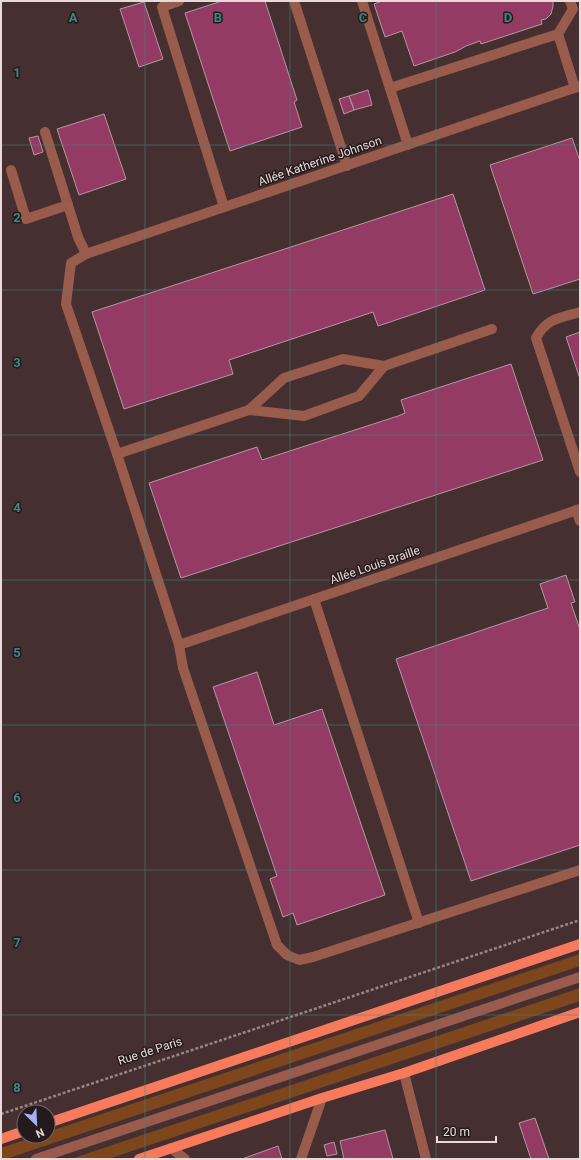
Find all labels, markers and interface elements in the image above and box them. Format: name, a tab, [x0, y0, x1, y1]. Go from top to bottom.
text: A	[69, 10, 78, 25]
text: B	[214, 10, 222, 25]
text: C	[359, 10, 368, 25]
text: D	[504, 10, 512, 25]
text: 1	[13, 65, 21, 80]
street label: Allée Katherine Johnson	[256, 133, 384, 189]
text: 2	[13, 210, 21, 225]
text: 3	[13, 355, 21, 370]
text: 4	[13, 500, 21, 515]
street label: Allée Louis Braille	[328, 543, 422, 587]
text: 5	[13, 645, 21, 660]
text: 6	[13, 790, 21, 805]
text: 7	[13, 935, 21, 950]
street label: Rue de Paris	[116, 1034, 184, 1068]
text: 8	[13, 1080, 21, 1095]
north arrow	[16, 1104, 56, 1144]
scale bar	[437, 1118, 496, 1144]
text: N	[33, 1125, 46, 1140]
text: 20 m	[443, 1125, 470, 1139]

